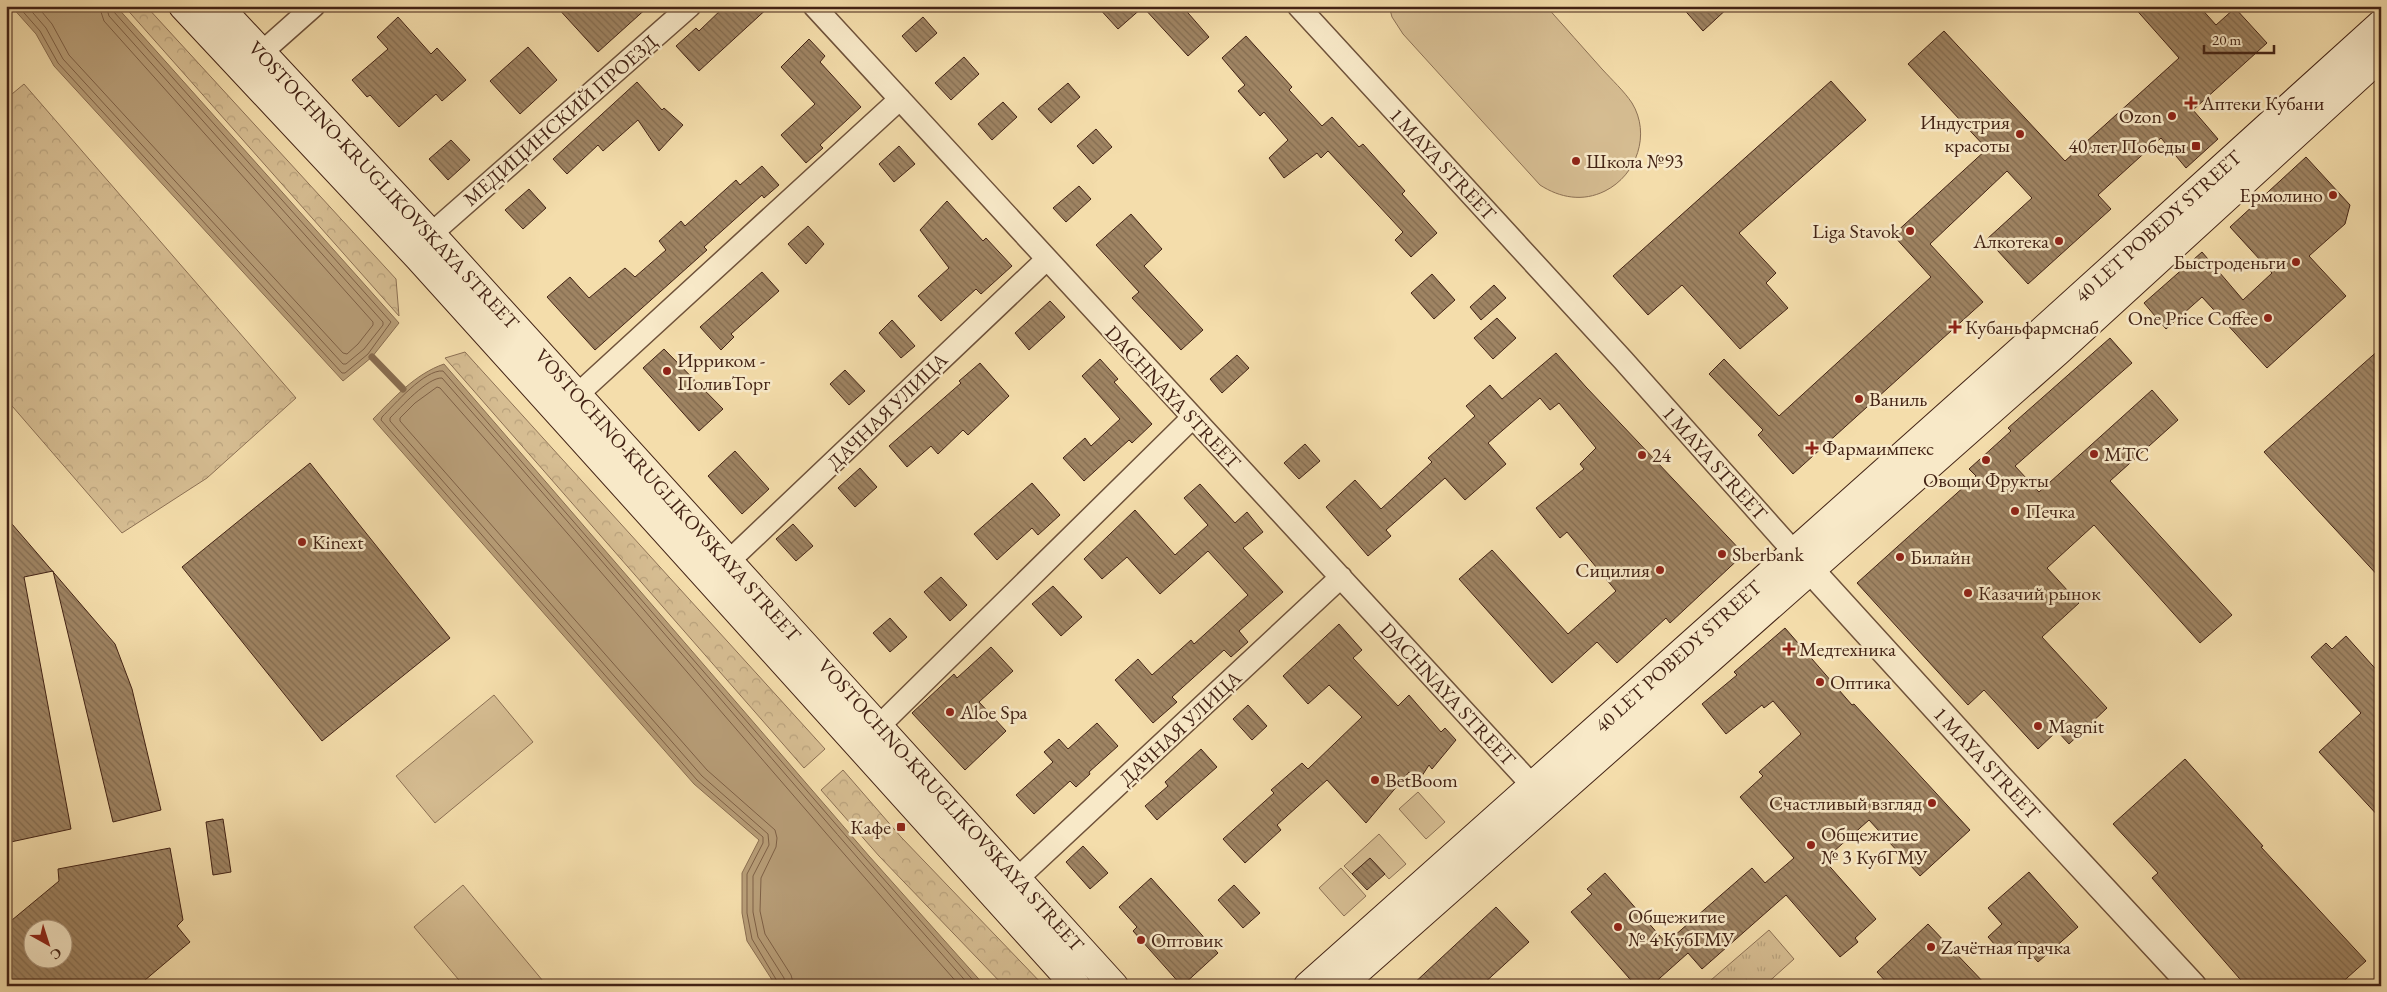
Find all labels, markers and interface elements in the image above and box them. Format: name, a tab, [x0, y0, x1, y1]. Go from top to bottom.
scale bar	[2204, 22, 2274, 54]
street label: МЕДИЦИНСКИЙ ПРОЕЗД	[458, 29, 662, 211]
text: 20 m	[2212, 30, 2241, 49]
street label: VOSTOCHNO-KRUGLIKOVSKAYA STREET	[243, 35, 525, 335]
place label: Аптеки Кубани	[2200, 90, 2325, 116]
marker: Аптеки Кубани	[2185, 97, 2197, 109]
street label: 1 MAYA STREET	[1384, 102, 1502, 226]
place label: Ozon	[2119, 103, 2162, 129]
place label: Индустрия красоты	[1920, 109, 2010, 158]
marker: Ozon	[2166, 110, 2178, 122]
marker: Индустрия красоты	[2014, 128, 2026, 140]
place label: 40 лет Победы	[2068, 133, 2186, 159]
marker: 40 лет Победы	[2190, 140, 2202, 152]
street label: 40 LET POBEDY STREET	[2069, 144, 2247, 308]
place label: Школа №93	[1586, 148, 1683, 174]
marker: Школа №93	[1570, 155, 1582, 167]
place label: Ермолино	[2239, 182, 2323, 208]
marker: Ермолино	[2327, 189, 2339, 201]
place label: Liga Stavok	[1812, 218, 1901, 244]
marker: Liga Stavok	[1904, 225, 1916, 237]
place label: Алкотека	[1972, 228, 2049, 254]
marker: Алкотека	[2053, 235, 2065, 247]
place label: Быстроденьги	[2173, 249, 2286, 275]
marker: Быстроденьги	[2290, 256, 2302, 268]
place label: One Price Coffee	[2128, 305, 2258, 331]
marker: One Price Coffee	[2262, 312, 2274, 324]
place label: Кубаньфармснаб	[1965, 314, 2099, 340]
street label: DACHNAYA STREET	[1100, 320, 1247, 475]
marker: Кубаньфармснаб	[1949, 321, 1961, 333]
street label: VOSTOCHNO-KRUGLIKOVSKAYA STREET	[529, 343, 807, 648]
place label: Ирриком - ПоливТорг	[677, 347, 770, 396]
street label: ДАЧНАЯ УЛИЦА	[821, 347, 953, 475]
marker: Ирриком - ПоливТорг	[661, 365, 673, 377]
place label: Ваниль	[1869, 386, 1927, 412]
marker: Ваниль	[1853, 393, 1865, 405]
street label: 1 MAYA STREET	[1657, 400, 1774, 526]
place label: Фармаимпекс	[1822, 435, 1934, 461]
place label: МТС	[2104, 441, 2149, 467]
place label: 24	[1652, 442, 1672, 468]
marker: Фармаимпекс	[1806, 442, 1818, 454]
marker: МТС	[2088, 448, 2100, 460]
marker: 24	[1636, 449, 1648, 461]
marker: Овощи Фрукты	[1980, 454, 1992, 466]
place label: Овощи Фрукты	[1923, 467, 2049, 493]
place label: Печка	[2025, 498, 2076, 524]
marker: Печка	[2009, 505, 2021, 517]
place label: Kinext	[312, 529, 364, 555]
marker: Kinext	[296, 536, 308, 548]
place label: Sberbank	[1732, 541, 1805, 567]
place label: Билайн	[1910, 544, 1971, 570]
marker: Sberbank	[1716, 548, 1728, 560]
marker: Билайн	[1894, 551, 1906, 563]
place label: Сицилия	[1575, 557, 1650, 583]
marker: Сицилия	[1654, 564, 1666, 576]
street label: 40 LET POBEDY STREET	[1589, 574, 1767, 738]
place label: Казачий рынок	[1978, 580, 2101, 606]
marker: Казачий рынок	[1962, 587, 1974, 599]
street label: DACHNAYA STREET	[1375, 617, 1522, 772]
place label: Медтехника	[1799, 636, 1896, 662]
marker: Медтехника	[1783, 643, 1795, 655]
street label: VOSTOCHNO-KRUGLIKOVSKAYA STREET	[812, 653, 1090, 958]
street label: ДАЧНАЯ УЛИЦА	[1113, 665, 1247, 791]
place label: Оптика	[1830, 669, 1891, 695]
marker: Оптика	[1814, 676, 1826, 688]
place label: Aloe Spa	[959, 699, 1028, 725]
street label: 1 MAYA STREET	[1928, 701, 2046, 825]
marker: Aloe Spa	[944, 706, 956, 718]
place label: Magnit	[2048, 713, 2105, 739]
marker: Magnit	[2032, 720, 2044, 732]
place label: BetBoom	[1385, 767, 1458, 793]
marker: BetBoom	[1369, 774, 1381, 786]
place label: Счастливый взгляд	[1769, 790, 1922, 816]
marker: Счастливый взгляд	[1926, 797, 1938, 809]
place label: Кафе	[850, 814, 891, 840]
marker: Кафе	[895, 821, 907, 833]
place label: Общежитие № 3 КубГМУ	[1821, 821, 1928, 870]
marker: Общежитие № 3 КубГМУ	[1805, 839, 1817, 851]
place label: Общежитие № 4 КубГМУ	[1628, 903, 1735, 952]
north arrow	[22, 920, 72, 970]
marker: Общежитие № 4 КубГМУ	[1612, 921, 1624, 933]
place label: Оптовик	[1151, 927, 1223, 953]
marker: Оптовик	[1135, 934, 1147, 946]
place label: Zачётная прачка	[1941, 934, 2071, 960]
marker: Zачётная прачка	[1925, 941, 1937, 953]
text: С	[47, 944, 66, 964]

